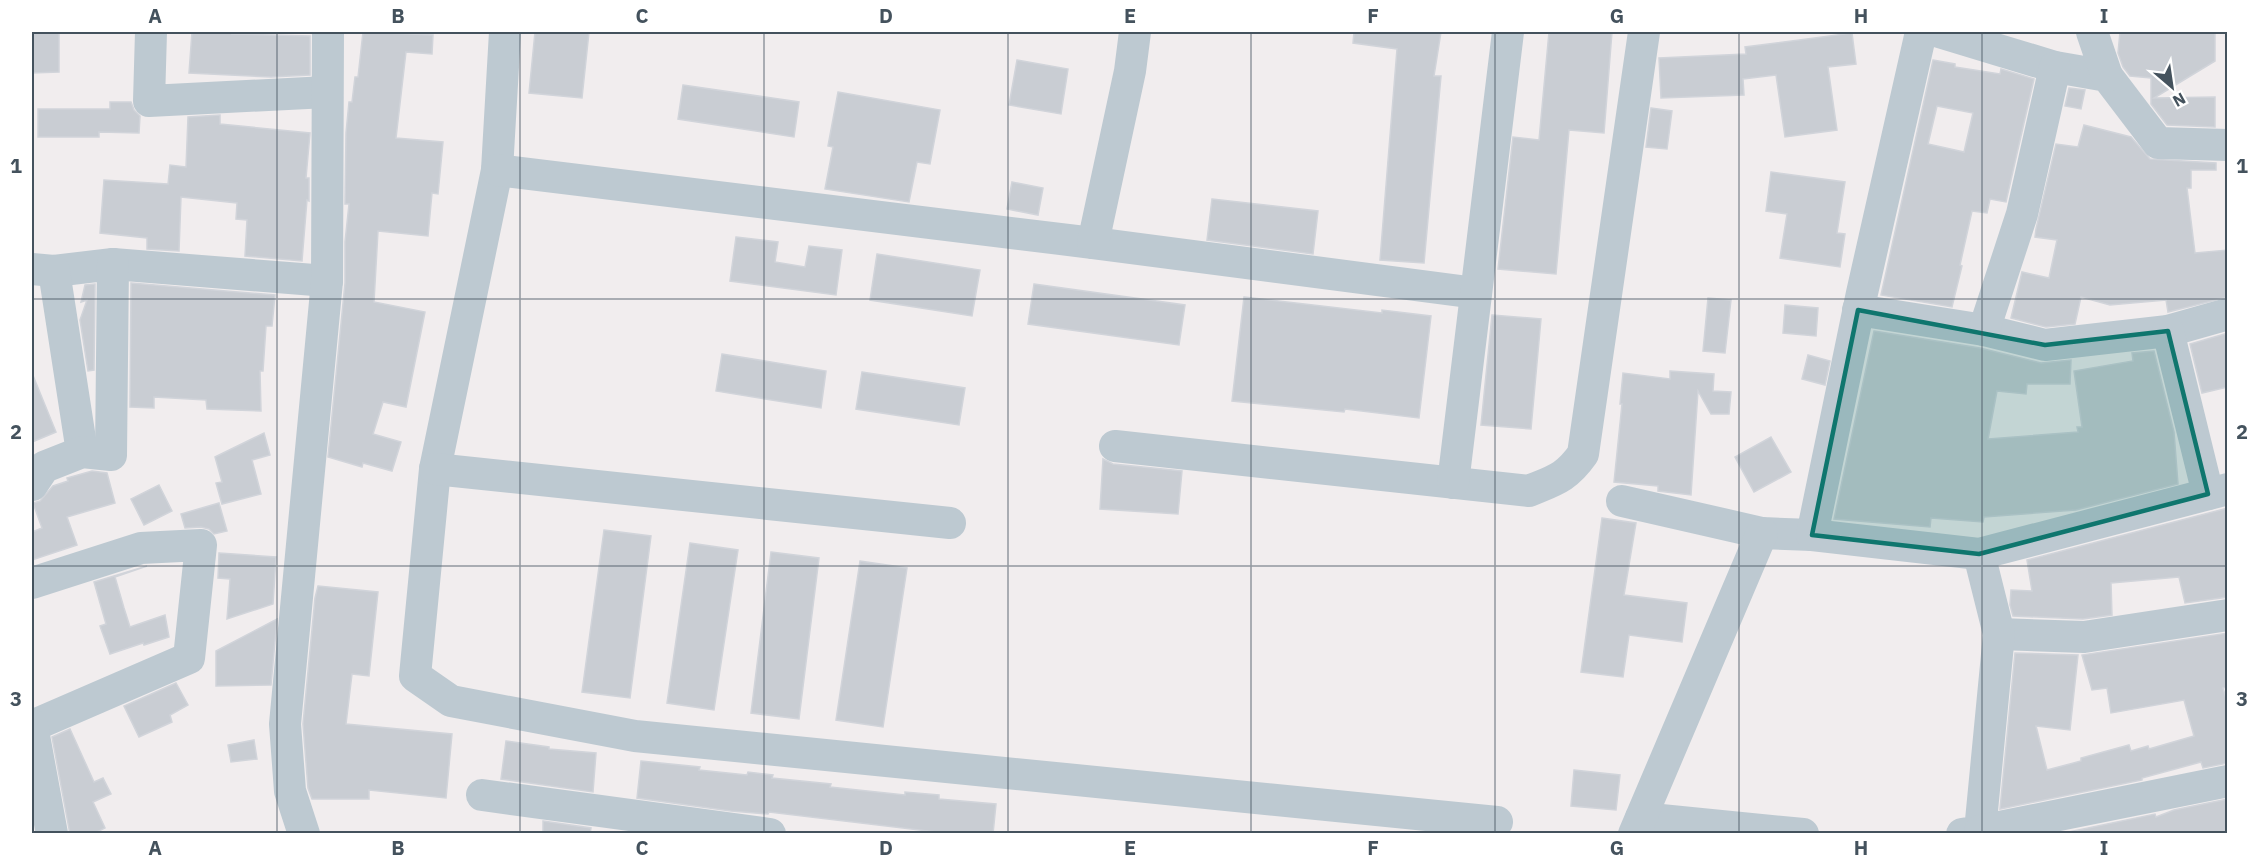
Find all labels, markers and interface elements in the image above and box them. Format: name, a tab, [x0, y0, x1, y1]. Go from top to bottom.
text: A	[148, 2, 162, 29]
text: B	[391, 2, 405, 29]
text: C	[635, 2, 649, 29]
text: D	[879, 2, 893, 29]
text: E	[1124, 2, 1136, 29]
text: F	[1367, 2, 1379, 29]
text: G	[1610, 2, 1624, 29]
text: H	[1854, 2, 1868, 29]
text: I	[2100, 2, 2108, 29]
north arrow	[2142, 57, 2202, 117]
text: N	[2169, 89, 2189, 112]
text: 1	[10, 152, 22, 179]
text: 1	[2236, 152, 2248, 179]
text: 2	[10, 418, 22, 445]
text: 2	[2236, 418, 2248, 445]
text: 3	[10, 685, 22, 712]
text: 3	[2236, 685, 2248, 712]
text: A	[148, 834, 162, 861]
text: B	[391, 834, 405, 861]
text: C	[635, 834, 649, 861]
text: D	[879, 834, 893, 861]
text: E	[1124, 834, 1136, 861]
text: F	[1367, 834, 1379, 861]
text: G	[1610, 834, 1624, 861]
text: H	[1854, 834, 1868, 861]
text: I	[2100, 834, 2108, 861]

